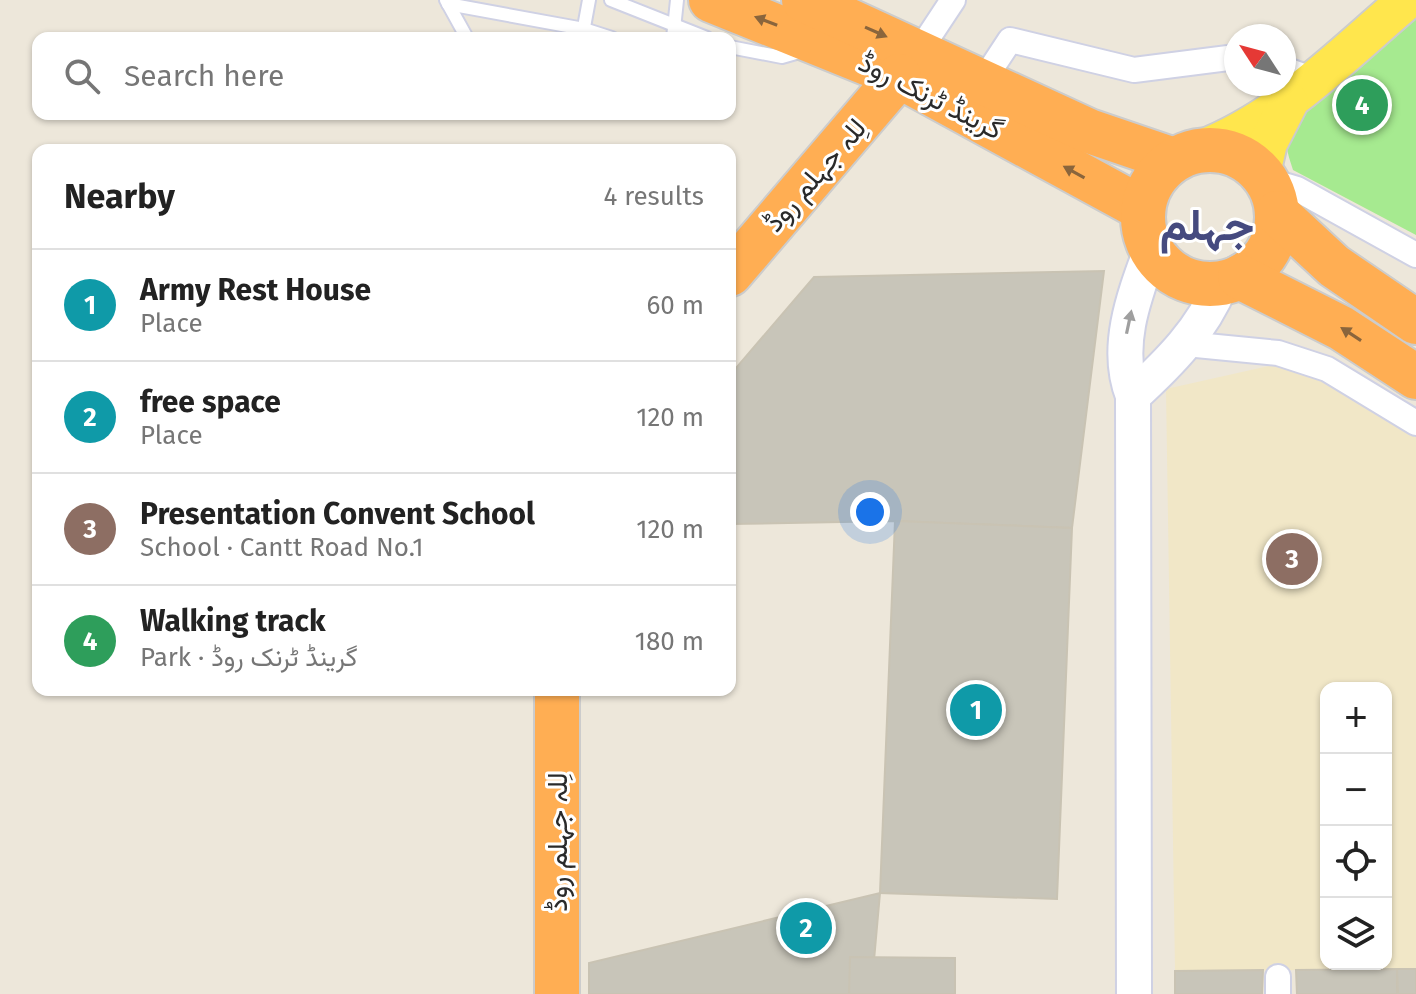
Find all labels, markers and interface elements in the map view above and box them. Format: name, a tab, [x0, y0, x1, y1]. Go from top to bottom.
one-way arrow	[754, 15, 778, 28]
north arrow	[1224, 24, 1296, 96]
one-way arrow	[864, 25, 887, 38]
search box	[32, 32, 736, 120]
street label: گرینڈ ٹرنک روڈ	[853, 46, 1009, 147]
icon: search	[60, 54, 104, 98]
text: Search here	[124, 58, 284, 94]
pin: 4	[1336, 75, 1388, 135]
street label: لِلہ جہلم روڈ	[757, 112, 875, 240]
one-way arrow	[1063, 165, 1086, 178]
text: Nearby	[64, 176, 175, 217]
text: 4 results	[603, 181, 704, 212]
district label: جہلم	[1160, 199, 1254, 254]
text: Army Rest House	[140, 272, 371, 308]
text: 1	[84, 290, 96, 321]
text: 60 m	[646, 290, 704, 321]
text: Place	[140, 308, 203, 339]
one-way arrow	[1123, 309, 1136, 334]
one-way arrow	[1340, 327, 1361, 342]
text: free space	[140, 384, 281, 420]
text: 2	[83, 402, 97, 433]
text: 120 m	[636, 402, 704, 433]
text: Place	[140, 420, 203, 451]
your location	[850, 492, 890, 532]
text: Presentation Convent School	[140, 496, 535, 532]
text: 3	[83, 514, 97, 545]
text: 120 m	[636, 514, 704, 545]
pin: 3	[1266, 529, 1318, 589]
text: School · Cantt Road No.1	[140, 532, 424, 563]
text: Walking track	[140, 603, 325, 639]
text: 4	[83, 626, 97, 657]
text: 180 m	[635, 626, 704, 657]
text: Park · گرینڈ ٹرنک روڈ	[140, 642, 358, 673]
pin: 1	[950, 680, 1002, 740]
map controls	[1320, 682, 1392, 970]
button: +	[1320, 682, 1392, 754]
button: −	[1320, 754, 1392, 826]
street label: لِلہ جہلم روڈ	[541, 772, 576, 912]
button: locate	[1320, 826, 1392, 898]
pin: 2	[780, 898, 832, 958]
button: layers	[1320, 898, 1392, 970]

